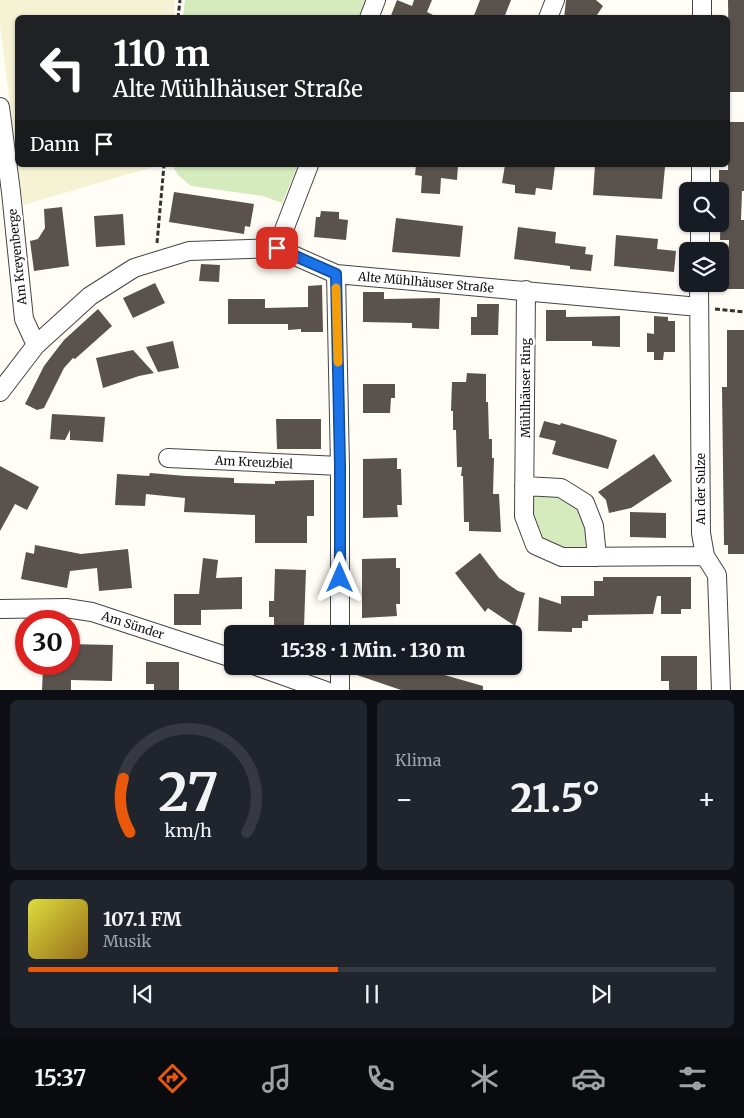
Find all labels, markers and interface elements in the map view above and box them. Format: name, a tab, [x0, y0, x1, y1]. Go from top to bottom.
text: 110 m	[113, 32, 210, 76]
icon: left	[30, 35, 95, 100]
text: Alte Mühlhäuser Straße	[113, 75, 363, 103]
icon: arrive	[90, 130, 118, 158]
text: Dann	[30, 132, 80, 156]
map controls	[679, 182, 729, 292]
button: search	[679, 182, 729, 232]
street label: Am Kreyenberge	[4, 208, 30, 307]
pin	[256, 227, 298, 269]
icon: arrive	[263, 234, 291, 262]
button: layers	[679, 242, 729, 292]
street label: Alte Mühlhäuser Straße	[356, 269, 495, 295]
street label: Mühlhäuser Ring	[518, 337, 533, 438]
street label: Am Kreuzbiel	[214, 452, 294, 472]
street label: An der Sulze	[693, 453, 708, 526]
position arrow	[313, 551, 365, 603]
street label: Am Sünder	[99, 608, 167, 642]
speed limit sign: 30	[15, 610, 80, 675]
text: 15:38 · 1 Min. · 130 m	[281, 638, 465, 662]
text: Klima	[395, 750, 441, 770]
text: 27	[158, 760, 219, 825]
text: 21.5°	[511, 775, 600, 822]
text: −	[395, 781, 414, 817]
text: +	[697, 781, 716, 817]
text: km/h	[165, 819, 212, 842]
text: 107.1 FM	[103, 907, 182, 931]
text: Musik	[103, 931, 151, 951]
icon: previous	[129, 980, 157, 1008]
icon: pause	[358, 980, 386, 1008]
icon: next	[587, 980, 615, 1008]
icon: directions	[155, 1061, 190, 1096]
icon: music	[259, 1061, 294, 1096]
icon: phone	[363, 1061, 398, 1096]
icon: climate	[467, 1061, 502, 1096]
icon: car	[571, 1061, 606, 1096]
icon: filters	[675, 1061, 710, 1096]
text: 15:37	[34, 1064, 86, 1092]

